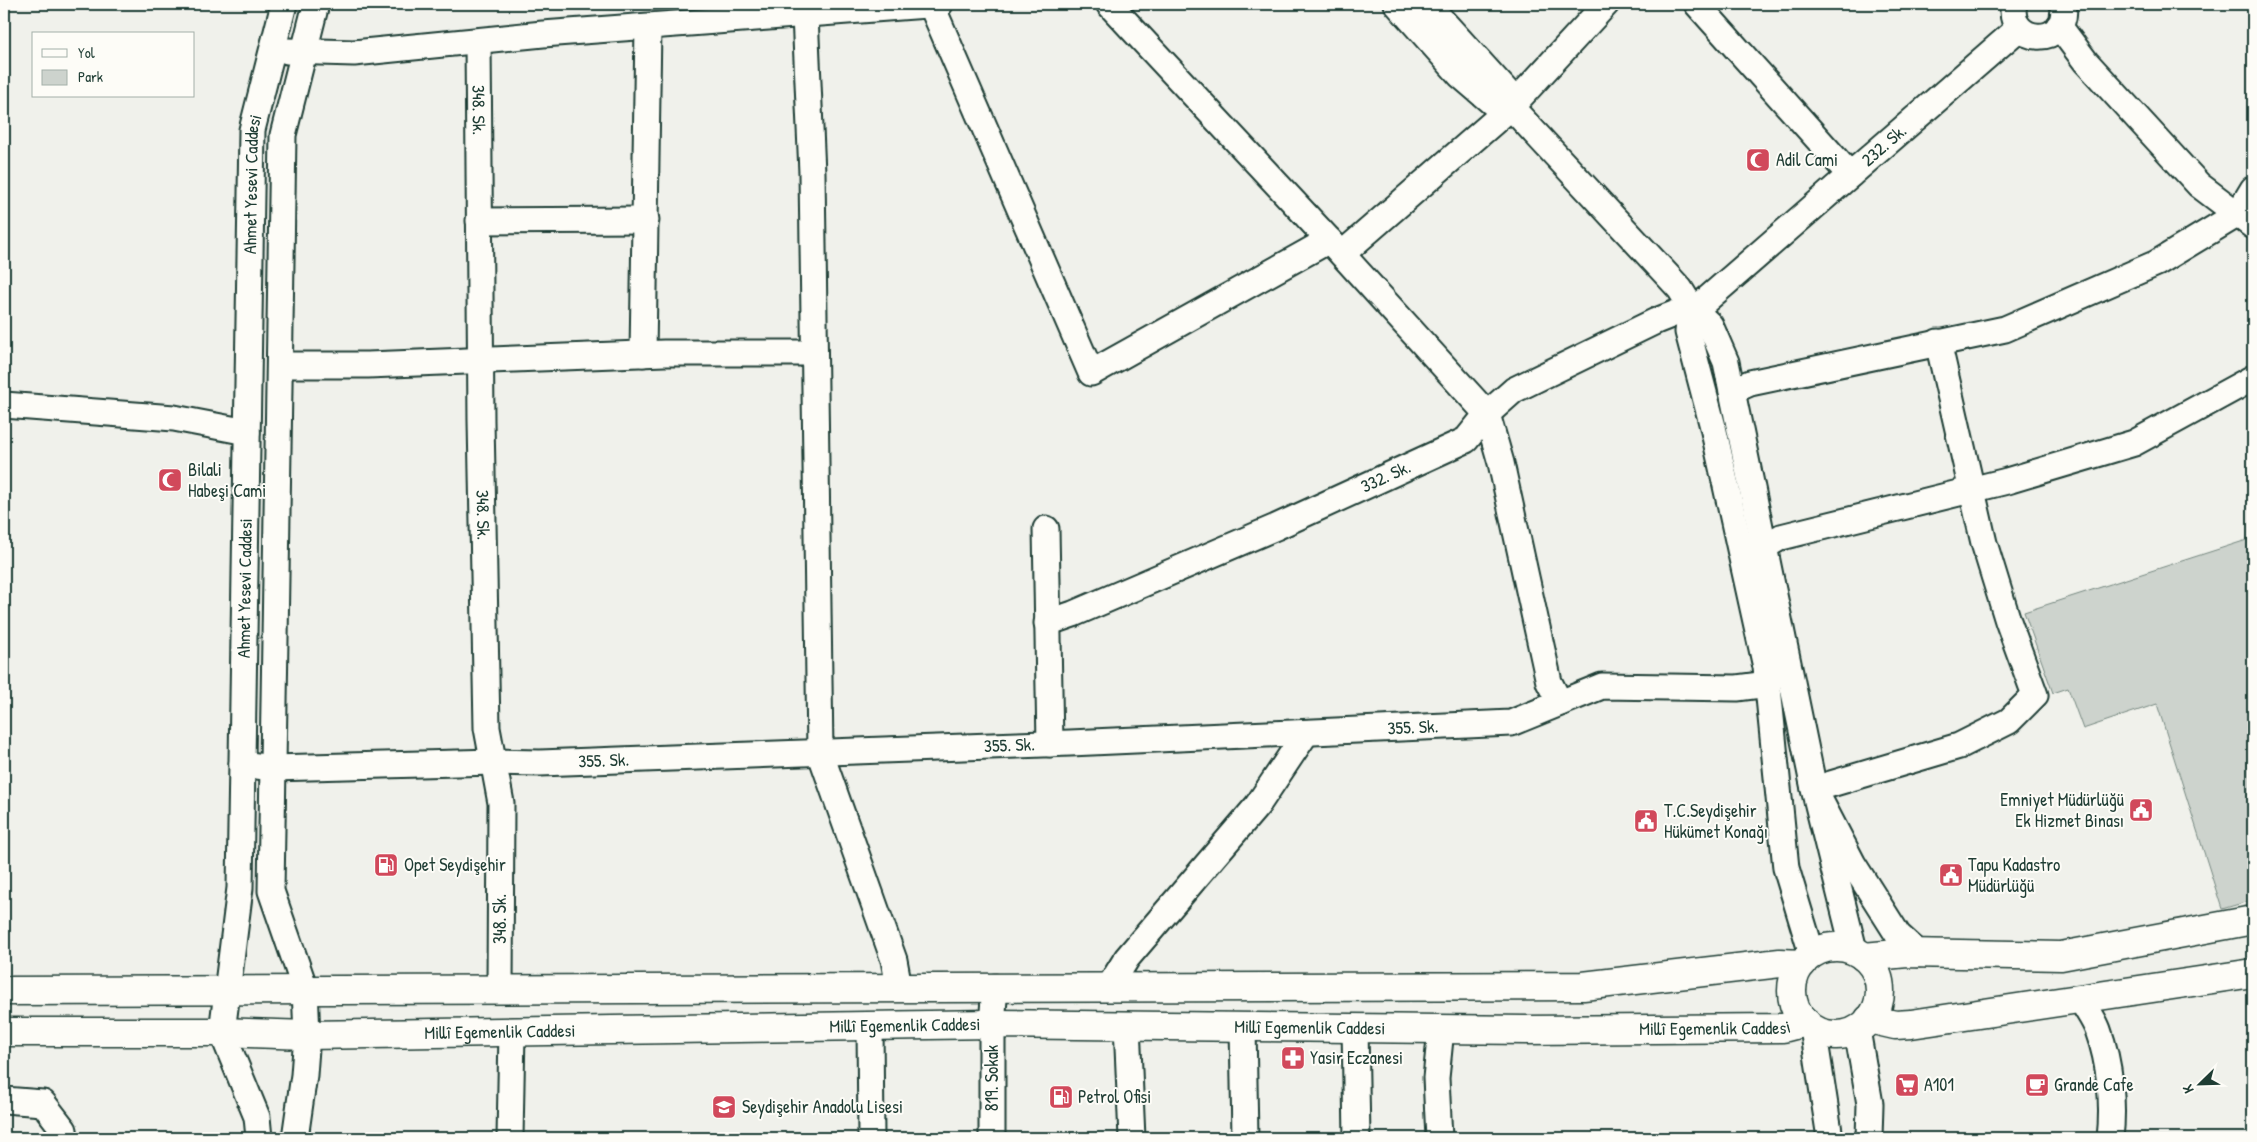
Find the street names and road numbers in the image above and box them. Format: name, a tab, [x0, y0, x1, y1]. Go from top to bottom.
street label: 348. Sk.	[466, 85, 492, 135]
street label: Ahmet Yesevi Caddesi	[237, 112, 268, 254]
street label: 232. Sk.	[1856, 118, 1912, 172]
street label: 332. Sk.	[1357, 454, 1414, 499]
street label: 348. Sk.	[470, 490, 496, 540]
street label: Ahmet Yesevi Caddesi	[231, 518, 258, 658]
street label: 355. Sk.	[1387, 713, 1439, 741]
street label: 355. Sk.	[983, 731, 1035, 758]
street label: 355. Sk.	[578, 747, 630, 774]
street label: 348. Sk.	[487, 894, 512, 944]
street label: Millî Egemenlik Caddesi	[829, 1011, 981, 1039]
street label: Millî Egemenlik Caddesi	[1234, 1014, 1386, 1040]
street label: Millî Egemenlik Caddesi	[1639, 1014, 1793, 1041]
street label: Millî Egemenlik Caddesi	[424, 1018, 576, 1045]
street label: 819. Sokak	[979, 1044, 1004, 1111]

